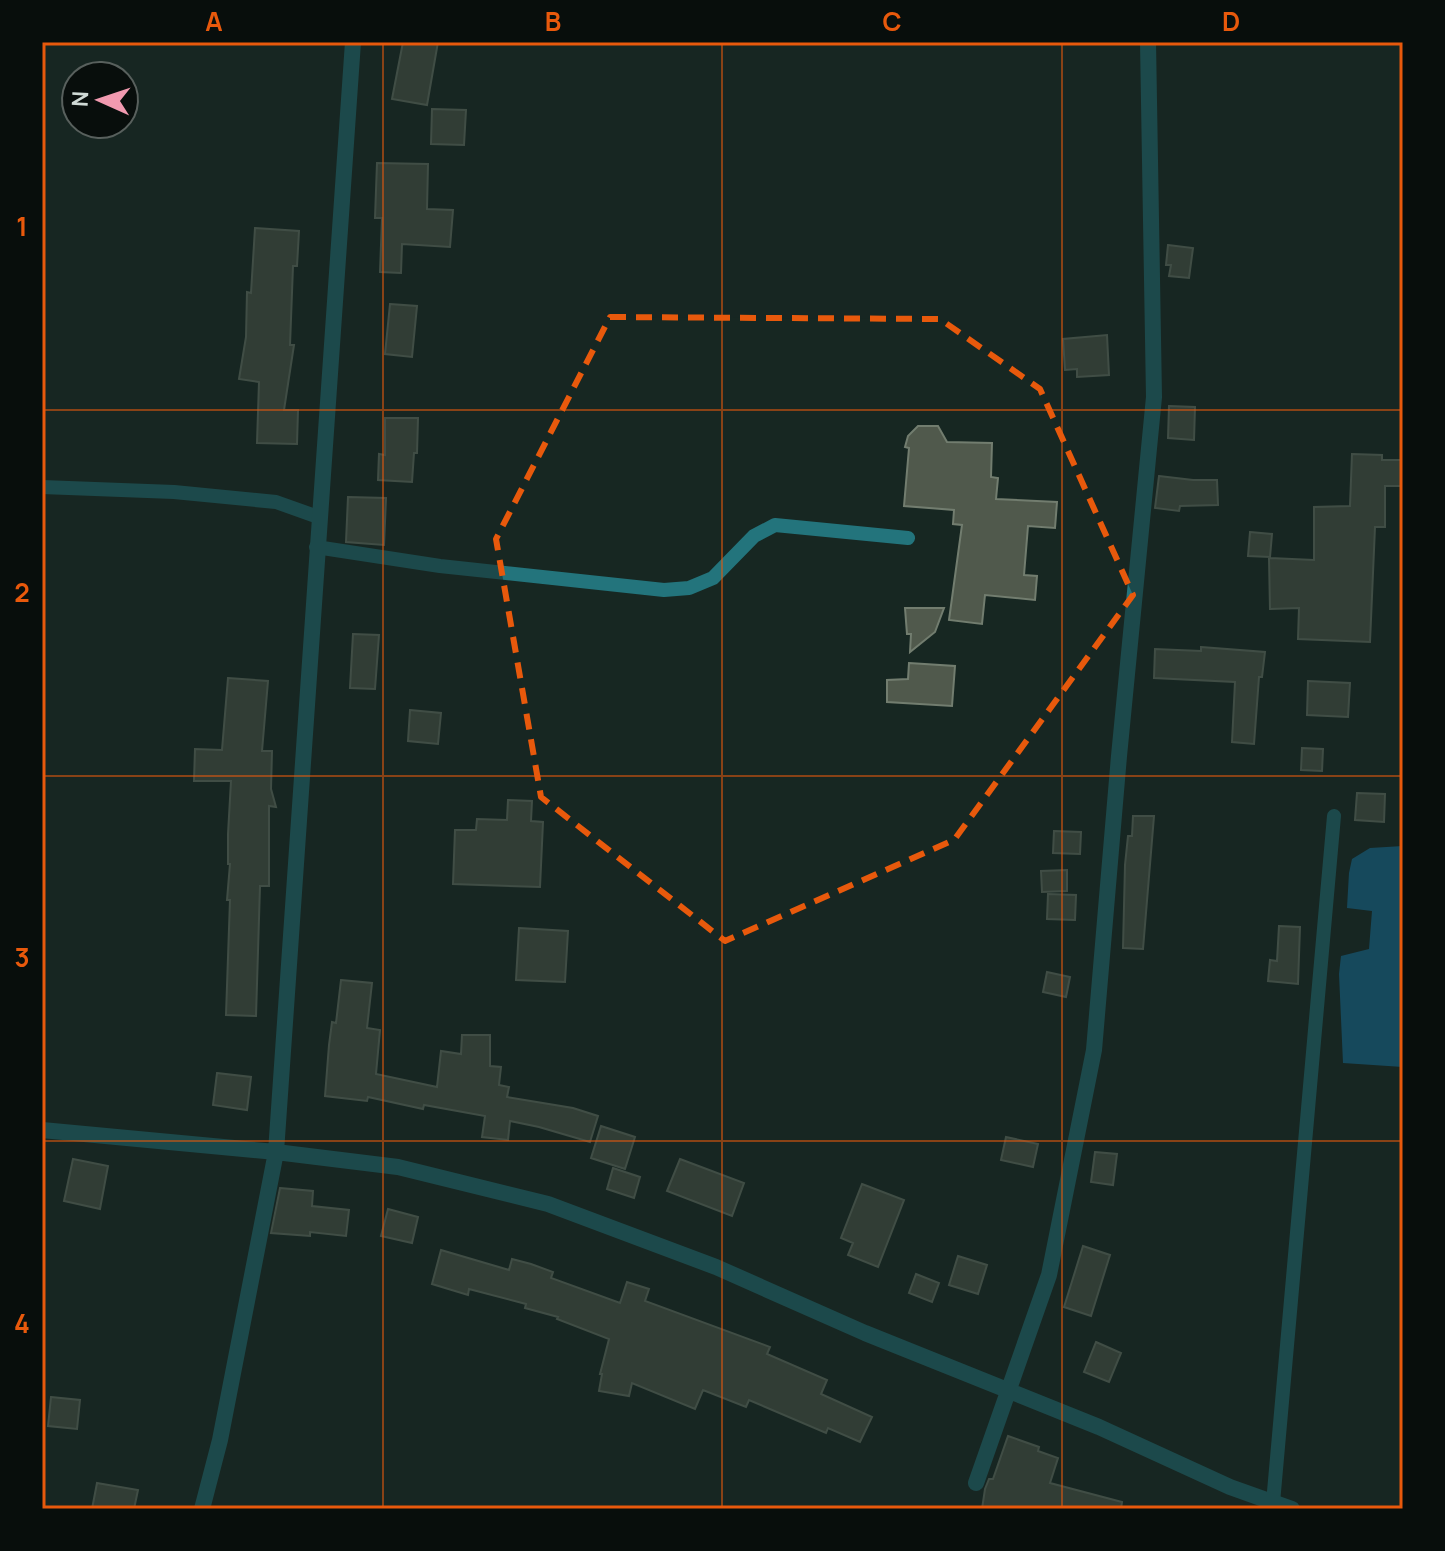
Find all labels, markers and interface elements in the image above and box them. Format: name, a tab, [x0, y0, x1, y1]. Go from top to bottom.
text: A	[205, 3, 223, 39]
text: B	[545, 3, 561, 39]
text: C	[882, 3, 902, 39]
text: D	[1222, 3, 1240, 39]
north arrow	[60, 60, 140, 140]
text: N	[65, 90, 95, 108]
text: 1	[16, 208, 28, 244]
text: 2	[14, 574, 30, 610]
text: 3	[14, 939, 30, 975]
text: 4	[14, 1305, 30, 1341]

